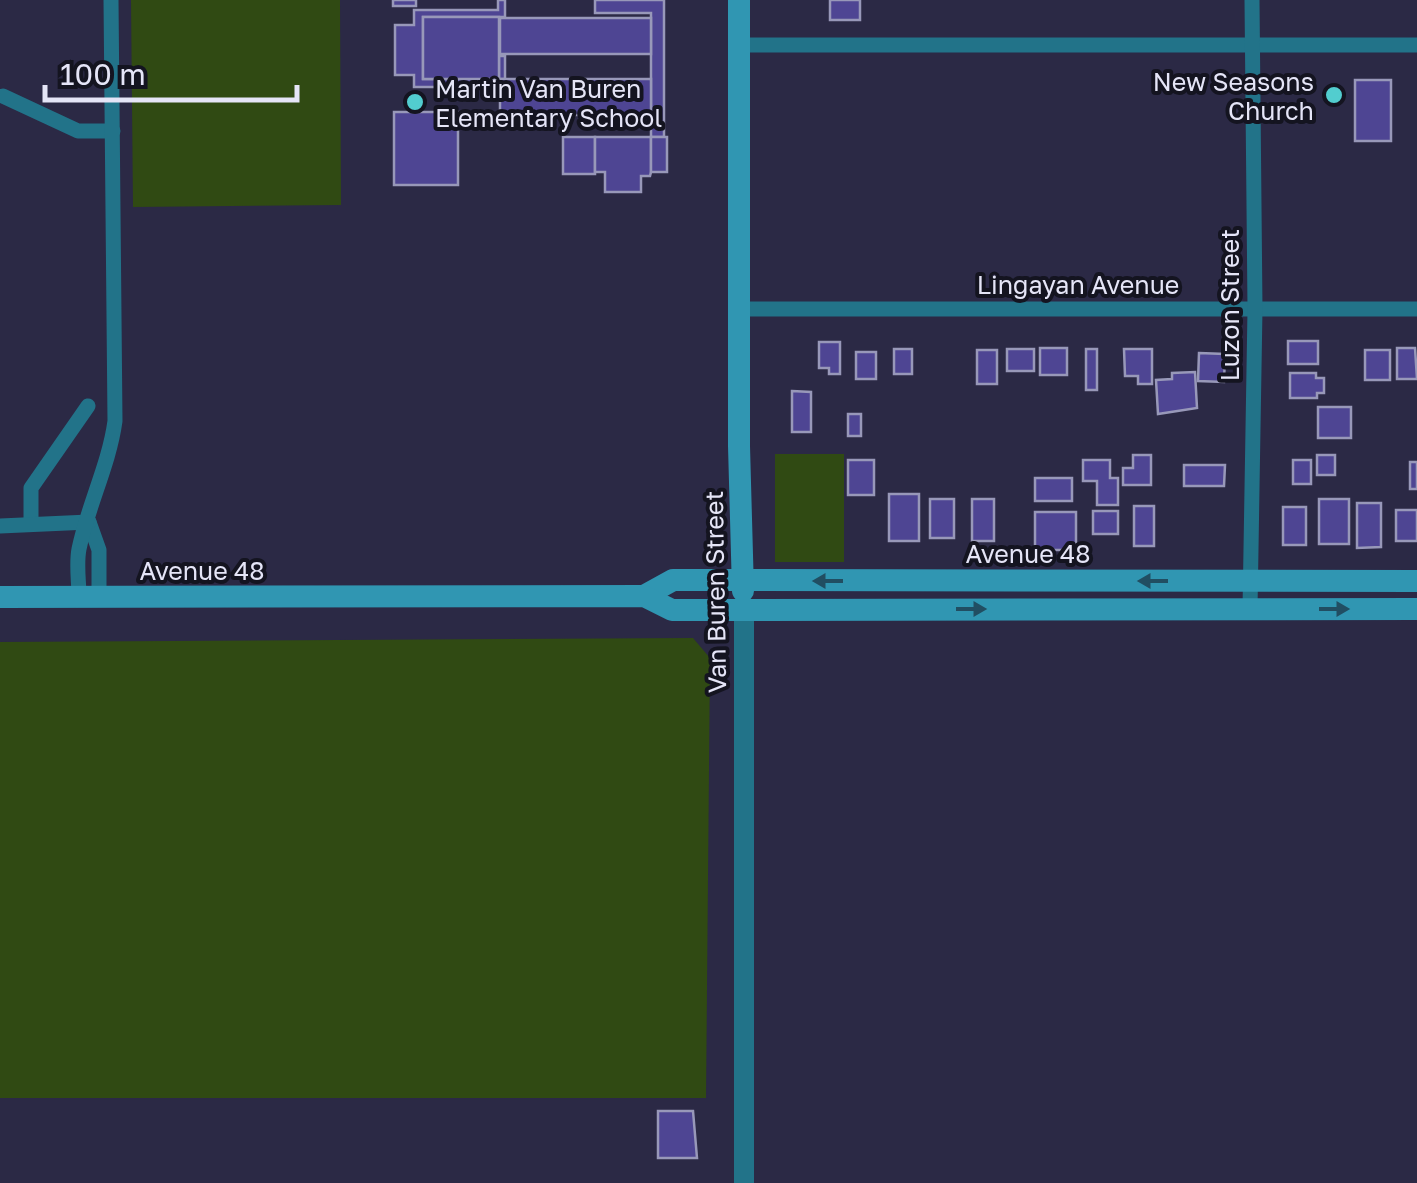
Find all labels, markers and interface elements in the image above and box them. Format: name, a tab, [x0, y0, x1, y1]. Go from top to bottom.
scale bar	[45, 40, 298, 102]
text: 100 m	[60, 56, 146, 92]
place label: New Seasons Church	[1153, 66, 1314, 126]
place label: Martin Van Buren Elementary School	[435, 73, 662, 133]
marker: New Seasons Church	[1323, 84, 1345, 106]
marker: Martin Van Buren Elementary School	[404, 91, 426, 113]
street label: Luzon Street	[1214, 229, 1245, 381]
street label: Lingayan Avenue	[977, 269, 1179, 300]
street label: Van Buren Street	[698, 490, 732, 694]
street label: Avenue 48	[965, 538, 1091, 569]
street label: Avenue 48	[139, 555, 265, 586]
one-way arrow	[812, 573, 844, 589]
one-way arrow	[1137, 573, 1169, 589]
one-way arrow	[956, 601, 988, 617]
one-way arrow	[1318, 601, 1350, 617]

